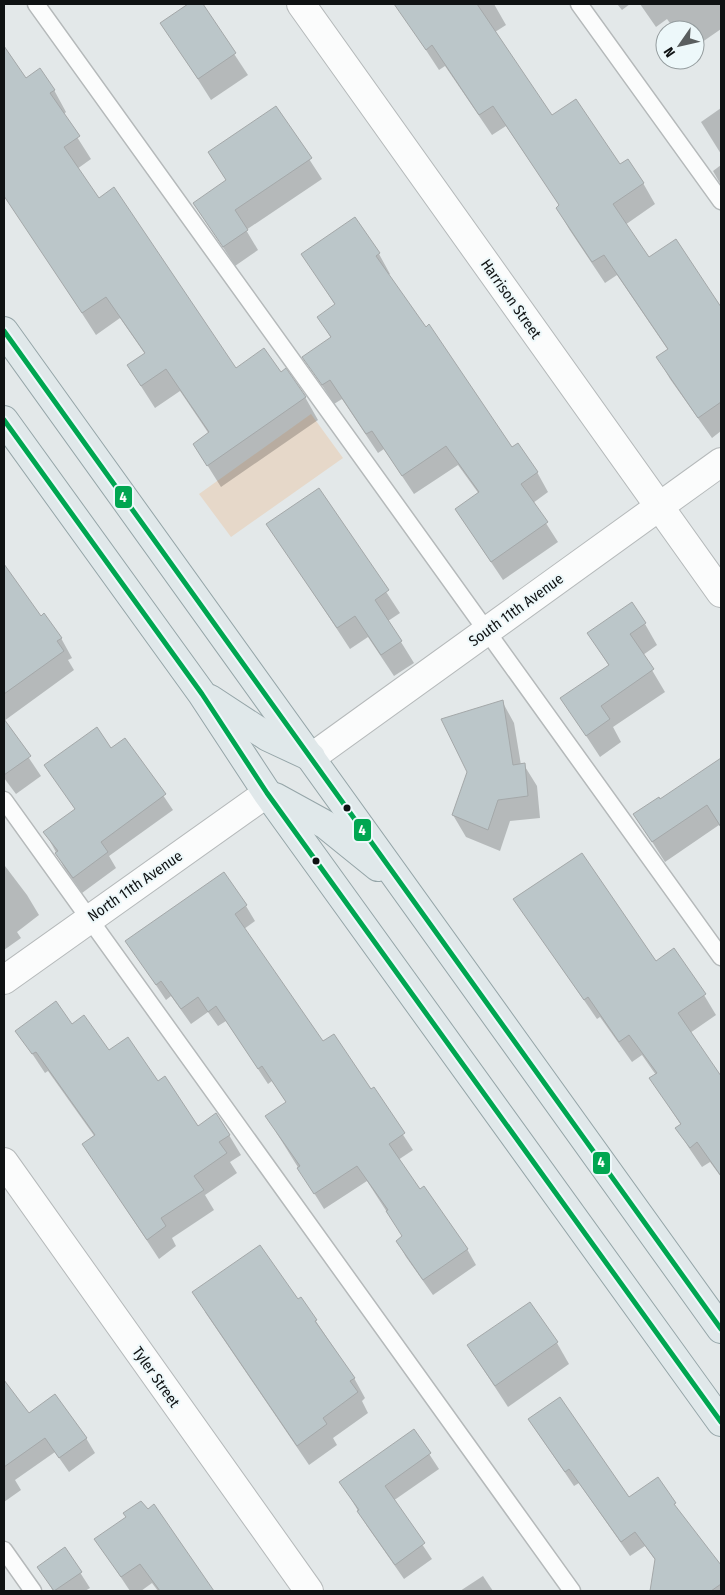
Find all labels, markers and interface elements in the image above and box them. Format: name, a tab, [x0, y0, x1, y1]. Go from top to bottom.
north arrow	[655, 20, 705, 70]
text: N	[660, 44, 679, 60]
street label: Harrison Street	[477, 256, 545, 342]
line badge: 4	[114, 485, 133, 509]
text: 4	[119, 489, 127, 506]
street label: South 11th Avenue	[465, 570, 567, 650]
unlabelled marker	[342, 803, 352, 813]
line badge: 4	[353, 818, 372, 842]
text: 4	[358, 822, 366, 839]
street label: North 11th Avenue	[84, 847, 186, 925]
unlabelled marker	[311, 856, 321, 866]
line badge: 4	[592, 1151, 611, 1175]
text: 4	[597, 1154, 605, 1171]
street label: Tyler Street	[129, 1343, 183, 1411]

